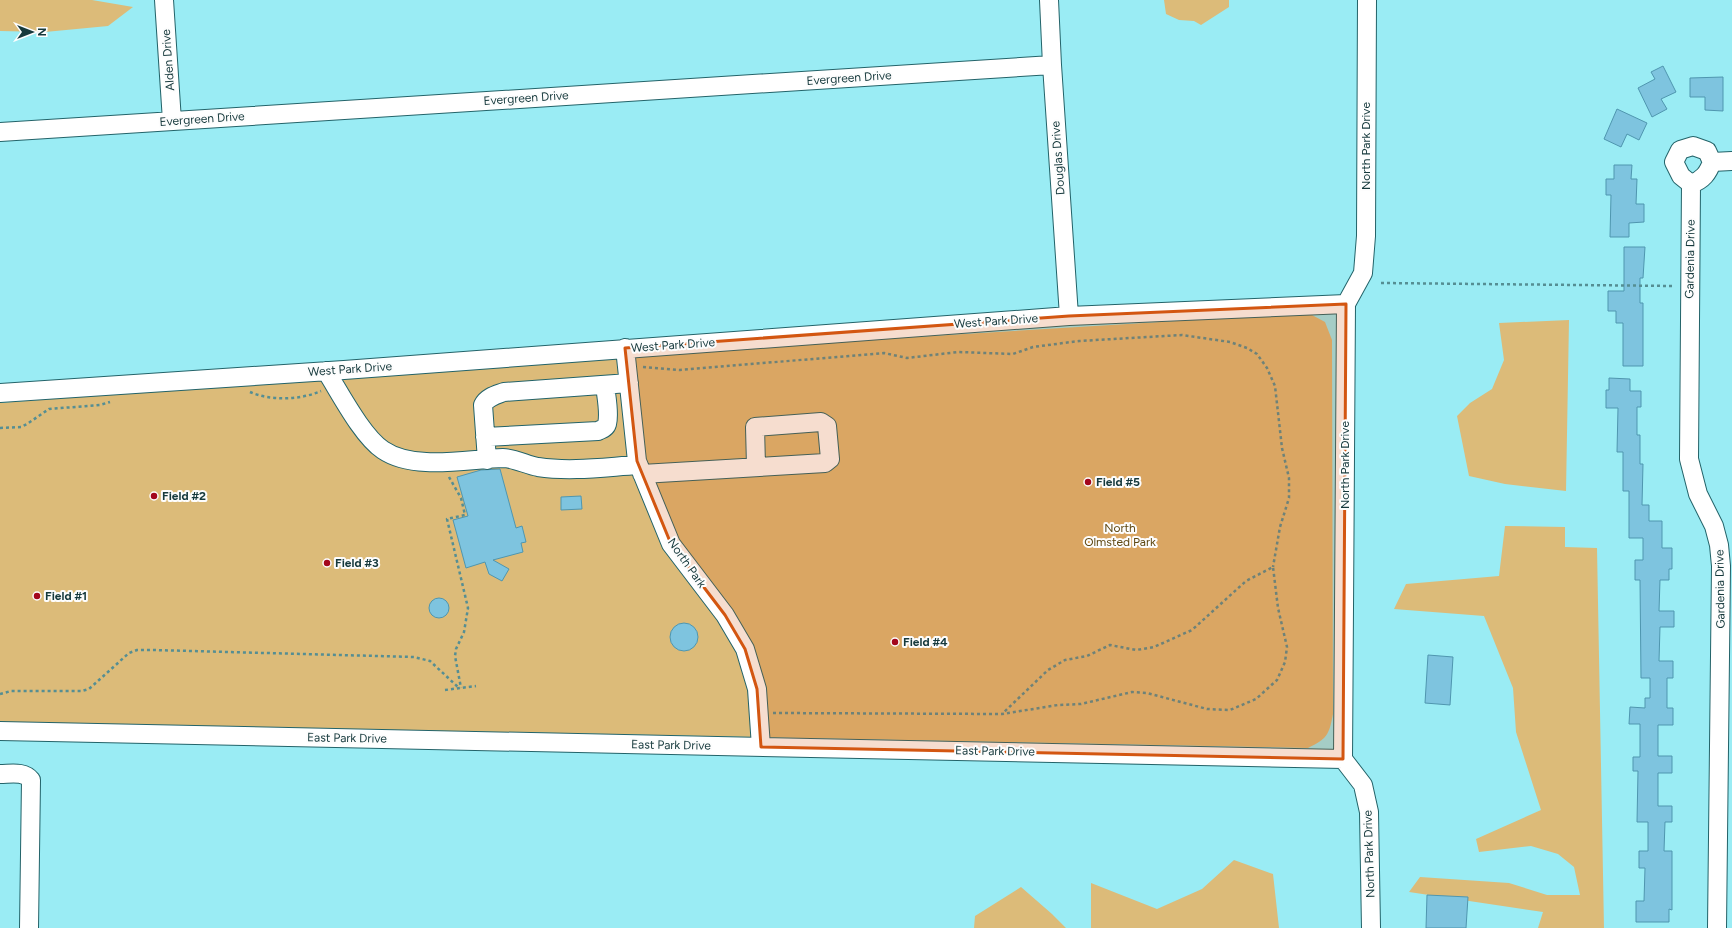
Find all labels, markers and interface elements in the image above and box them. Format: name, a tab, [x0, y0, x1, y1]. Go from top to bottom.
north arrow	[12, 12, 52, 52]
text: N	[35, 28, 48, 36]
street label: Alden Drive	[159, 28, 177, 91]
street label: Evergreen Drive	[806, 68, 893, 88]
street label: Evergreen Drive	[483, 88, 570, 108]
street label: North Park Drive	[1359, 102, 1373, 190]
street label: Evergreen Drive	[159, 109, 246, 129]
street label: Douglas Drive	[1048, 120, 1068, 195]
street label: Gardenia Drive	[1682, 219, 1698, 299]
street label: West Park Drive	[954, 311, 1039, 331]
street label: West Park Drive	[631, 335, 716, 355]
street label: West Park Drive	[308, 359, 393, 379]
street label: North Park Drive	[1338, 421, 1352, 509]
place label: Field #5	[1096, 475, 1140, 489]
marker: Field #5	[1083, 477, 1093, 487]
place label: Field #2	[162, 489, 206, 503]
marker: Field #2	[149, 491, 159, 501]
park label: North Olmsted Park	[1084, 521, 1156, 549]
street label: North Park	[665, 536, 709, 591]
street label: Gardenia Drive	[1712, 549, 1728, 629]
place label: Field #3	[335, 556, 379, 570]
marker: Field #3	[322, 558, 332, 568]
place label: Field #1	[45, 589, 87, 603]
marker: Field #1	[32, 591, 42, 601]
place label: Field #4	[903, 635, 948, 649]
marker: Field #4	[890, 637, 900, 647]
street label: East Park Drive	[307, 730, 387, 746]
street label: East Park Drive	[631, 737, 711, 753]
street label: East Park Drive	[955, 743, 1035, 759]
street label: North Park Drive	[1360, 809, 1378, 898]

